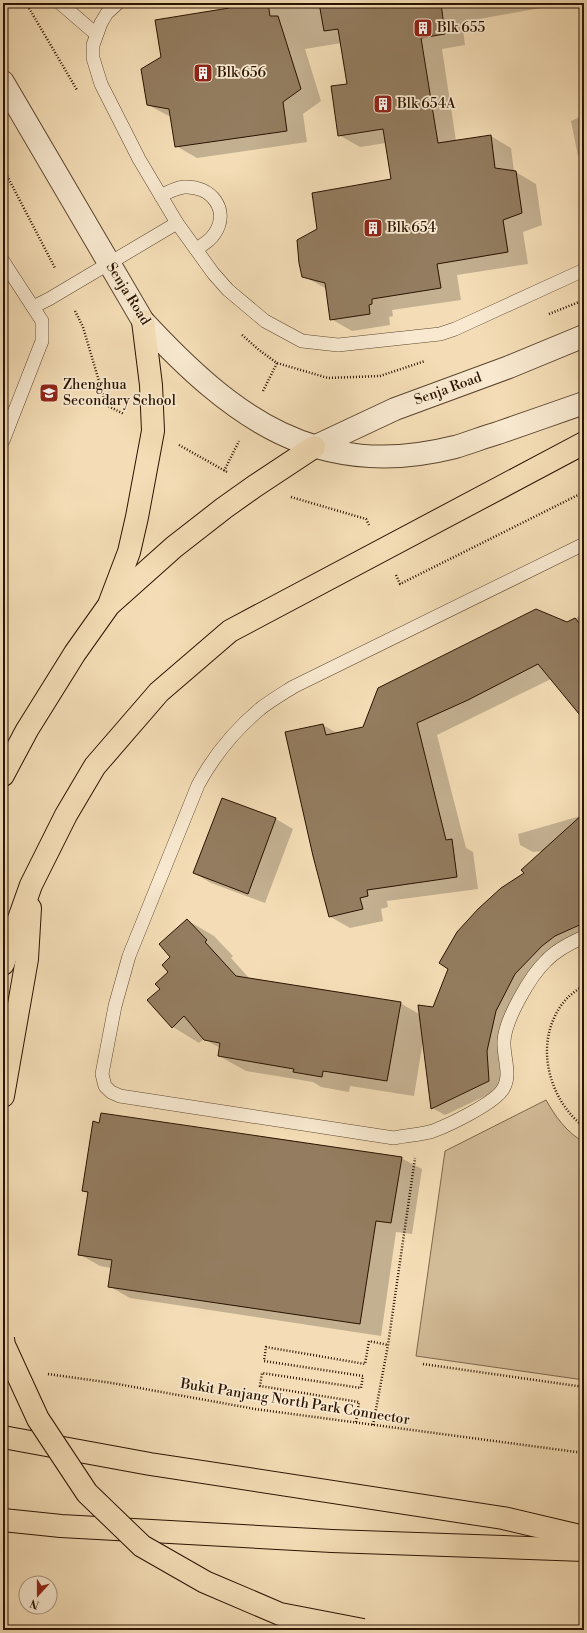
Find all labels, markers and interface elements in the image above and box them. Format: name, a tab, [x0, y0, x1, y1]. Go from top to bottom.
building icon: Blk 655	[412, 17, 434, 39]
place label: Blk 655	[436, 19, 485, 37]
building icon: Blk 656	[192, 62, 214, 84]
place label: Blk 656	[216, 64, 266, 82]
building icon: Blk 654A	[372, 93, 394, 115]
place label: Blk 654A	[396, 95, 456, 113]
building icon: Blk 654	[362, 217, 384, 239]
place label: Blk 654	[386, 219, 436, 237]
street label: Senja Road	[102, 259, 154, 329]
street label: Senja Road	[412, 368, 484, 410]
place label: Zhenghua Secondary School	[63, 376, 176, 410]
school or university icon: Zhenghua Secondary School	[38, 382, 60, 404]
street label: Bukit Panjang North Park Connector	[178, 1375, 411, 1429]
north arrow	[18, 1575, 58, 1615]
text: N	[28, 1595, 41, 1611]

